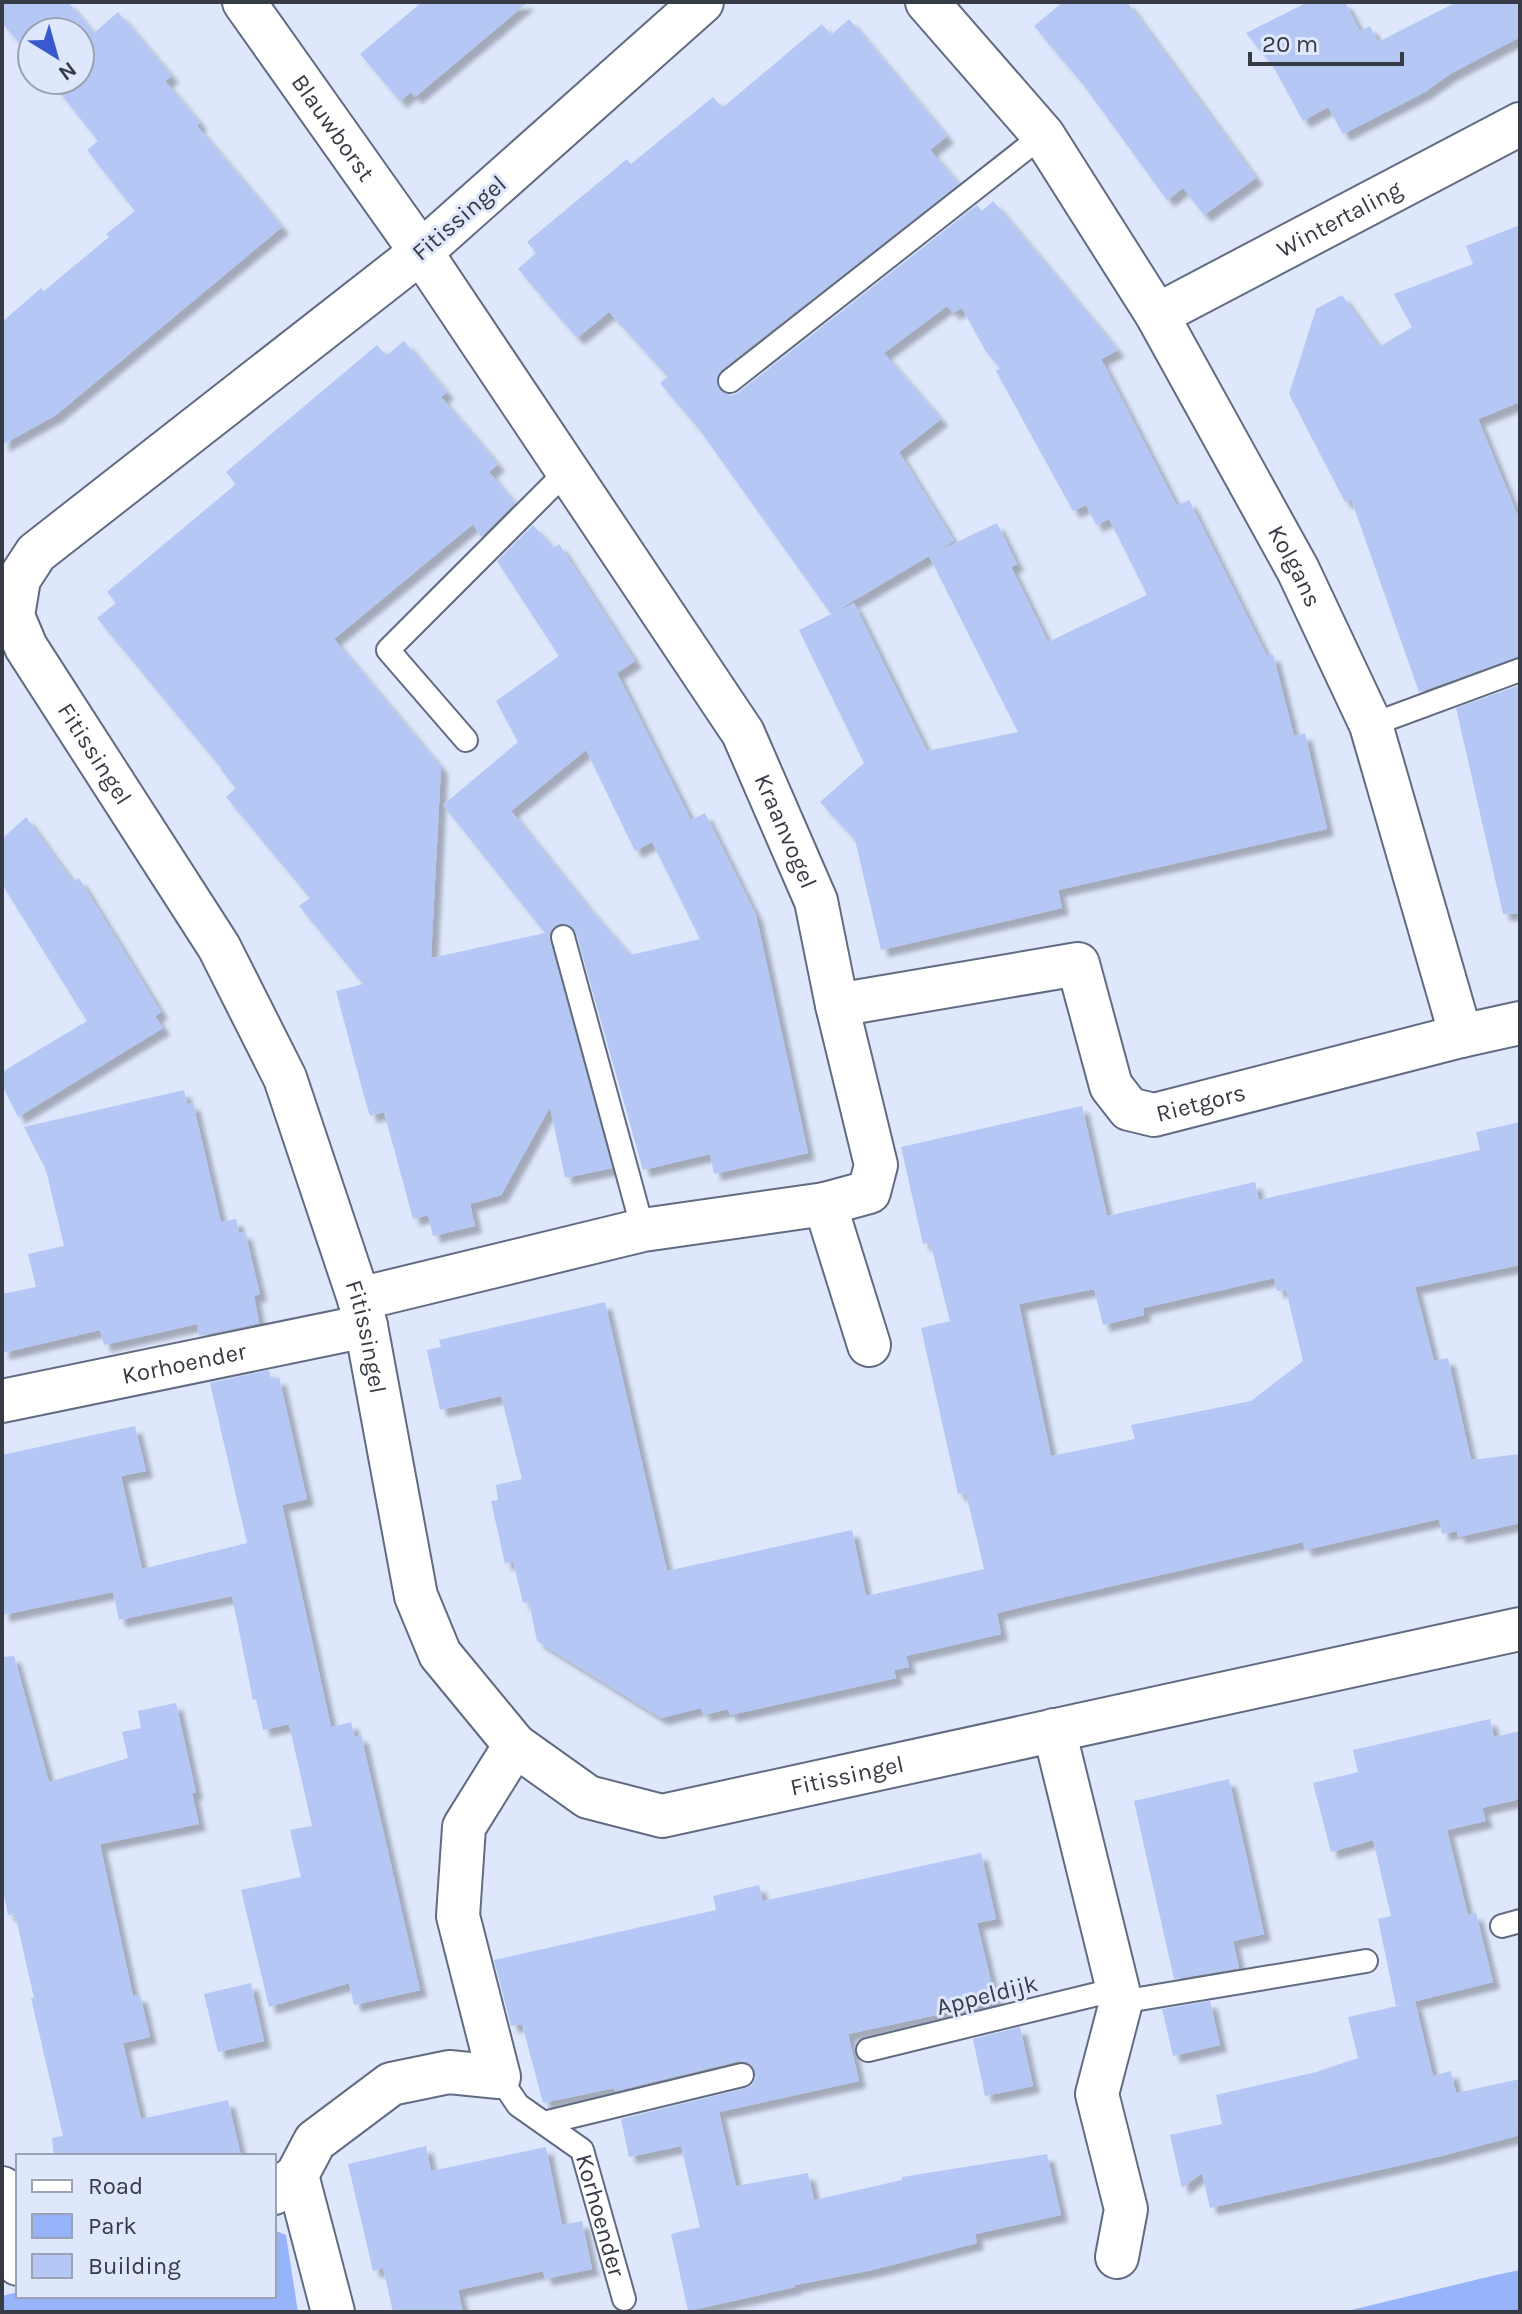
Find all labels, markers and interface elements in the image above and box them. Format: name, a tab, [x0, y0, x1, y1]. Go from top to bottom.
north arrow	[16, 16, 96, 96]
scale bar	[1250, 16, 1402, 66]
text: 20 m	[1262, 30, 1318, 58]
text: N	[53, 56, 82, 86]
street label: Blauwborst	[286, 69, 380, 187]
street label: Fitissingel	[406, 170, 512, 266]
street label: Wintertaling	[1272, 175, 1407, 263]
street label: Kolgans	[1262, 520, 1327, 611]
street label: Fitissingel	[52, 698, 138, 810]
street label: Kraanvogel	[748, 769, 823, 893]
street label: Rietgors	[1153, 1078, 1248, 1128]
street label: Fitissingel	[340, 1276, 392, 1396]
street label: Korhoender	[120, 1337, 249, 1390]
street label: Fitissingel	[788, 1750, 906, 1802]
street label: Appeldijk	[933, 1969, 1041, 2021]
street label: Korhoender	[570, 2151, 631, 2280]
legend	[16, 2154, 276, 2298]
text: Road	[88, 2172, 143, 2200]
text: Park	[88, 2212, 137, 2240]
text: Building	[88, 2252, 181, 2280]

